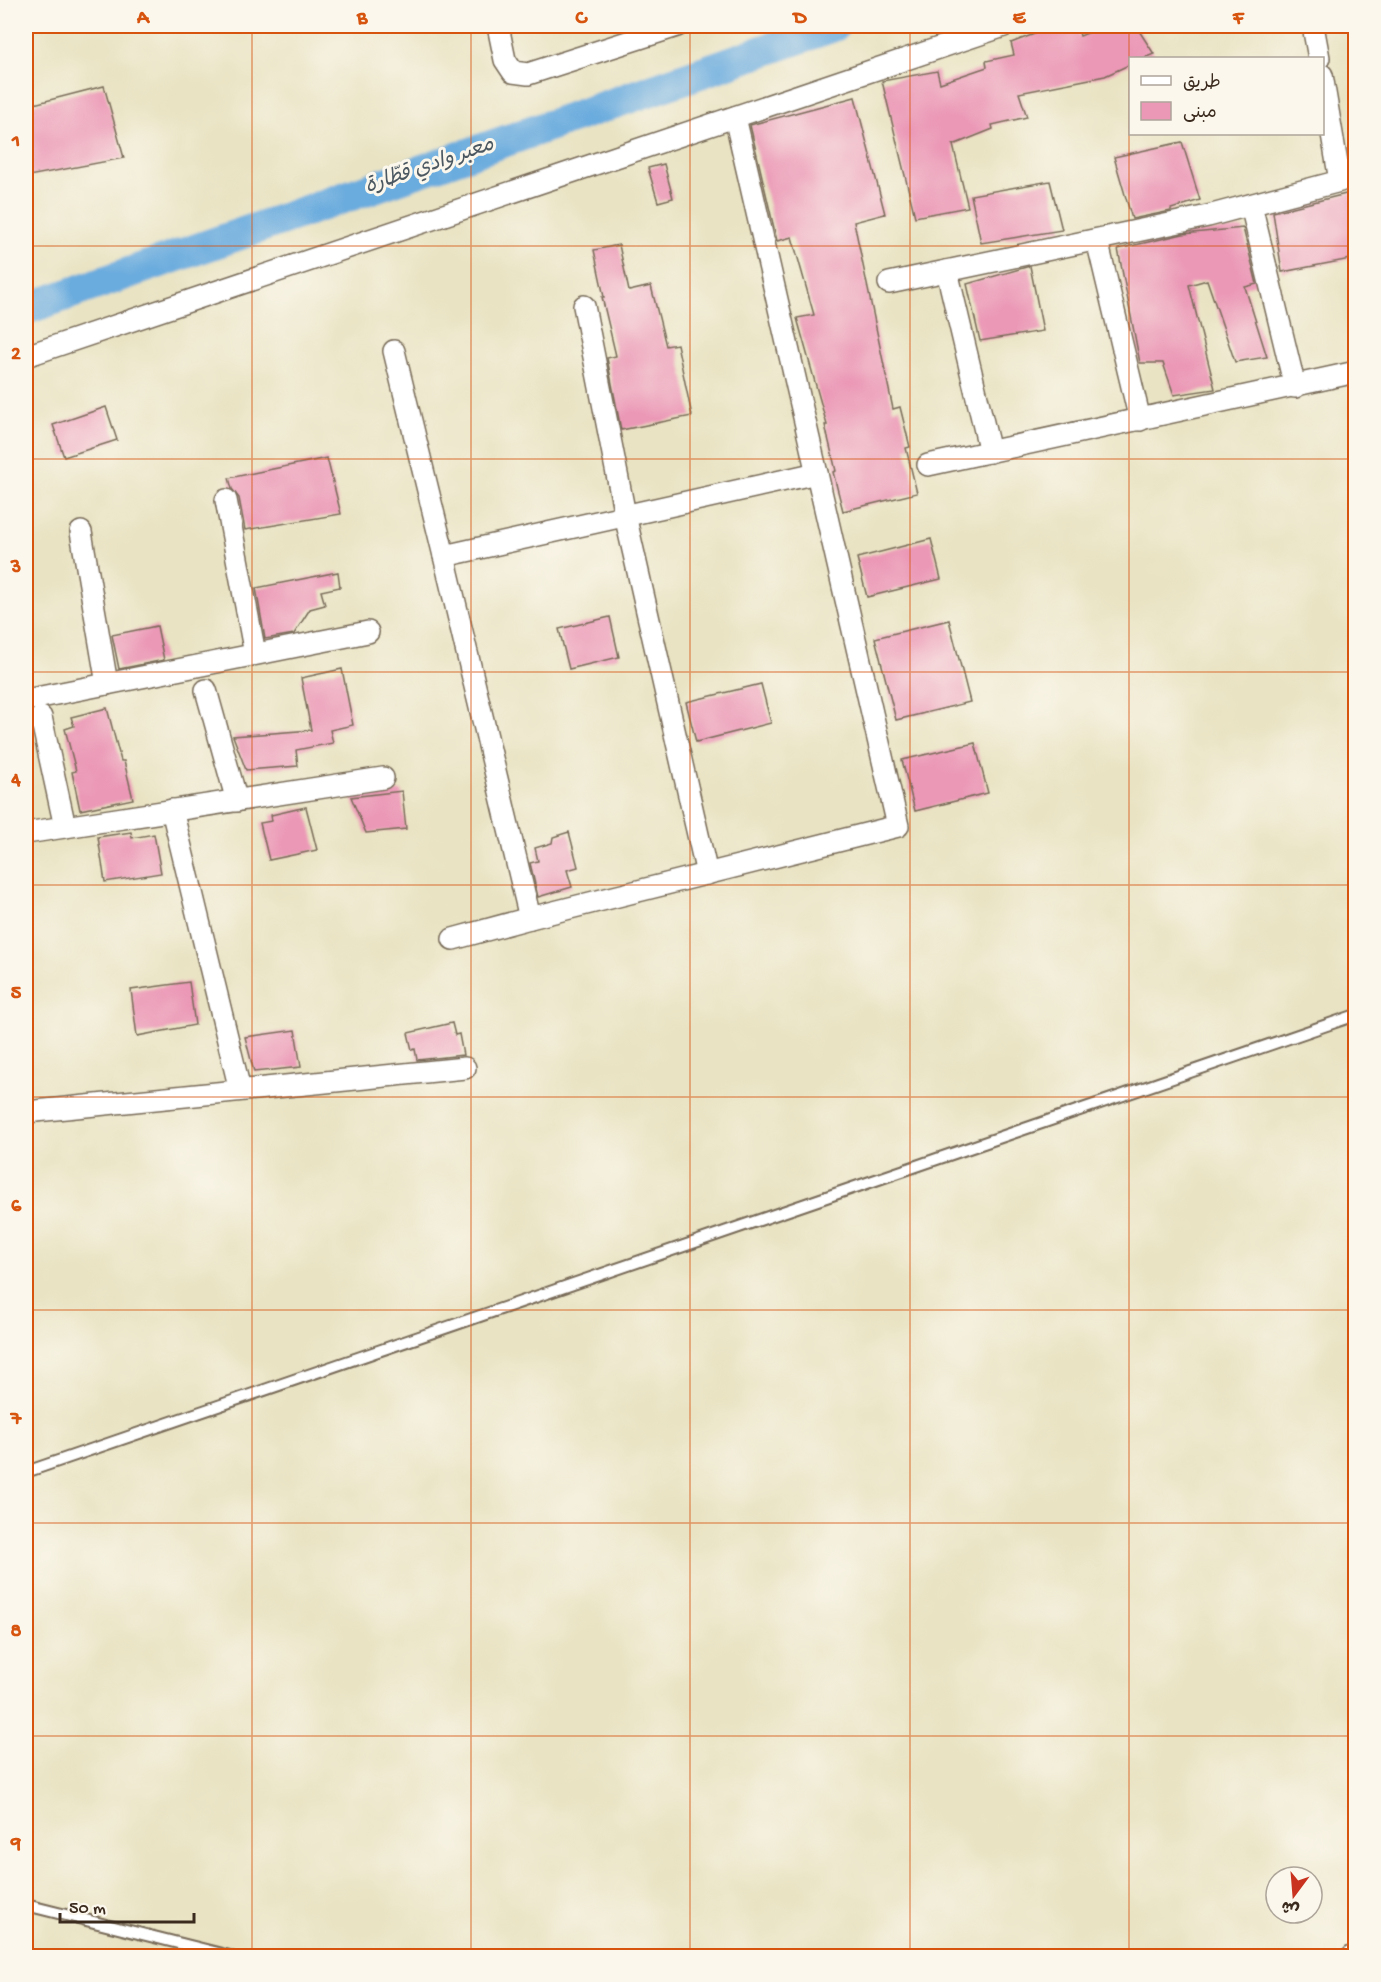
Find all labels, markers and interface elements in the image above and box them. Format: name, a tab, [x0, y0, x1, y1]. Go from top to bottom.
text: A	[136, 8, 151, 31]
text: B	[356, 8, 368, 31]
text: C	[575, 8, 589, 31]
text: D	[791, 8, 807, 31]
text: E	[1013, 8, 1027, 31]
text: F	[1232, 8, 1245, 31]
legend	[1129, 57, 1324, 135]
text: طريق	[1183, 73, 1221, 94]
text: مبنى	[1183, 103, 1217, 124]
text: 1	[11, 131, 20, 154]
water label: معبر وادي قطّارة	[362, 132, 499, 201]
text: 2	[11, 344, 21, 367]
text: 3	[10, 557, 21, 580]
text: 4	[10, 770, 21, 793]
text: 5	[11, 983, 22, 1006]
text: 6	[11, 1196, 22, 1219]
text: 7	[10, 1409, 23, 1432]
text: 8	[11, 1621, 22, 1644]
text: 9	[10, 1834, 21, 1857]
north arrow	[1264, 1865, 1324, 1925]
scale bar	[60, 1886, 194, 1924]
text: ش	[1280, 1894, 1302, 1918]
text: 50 m	[69, 1899, 106, 1920]

